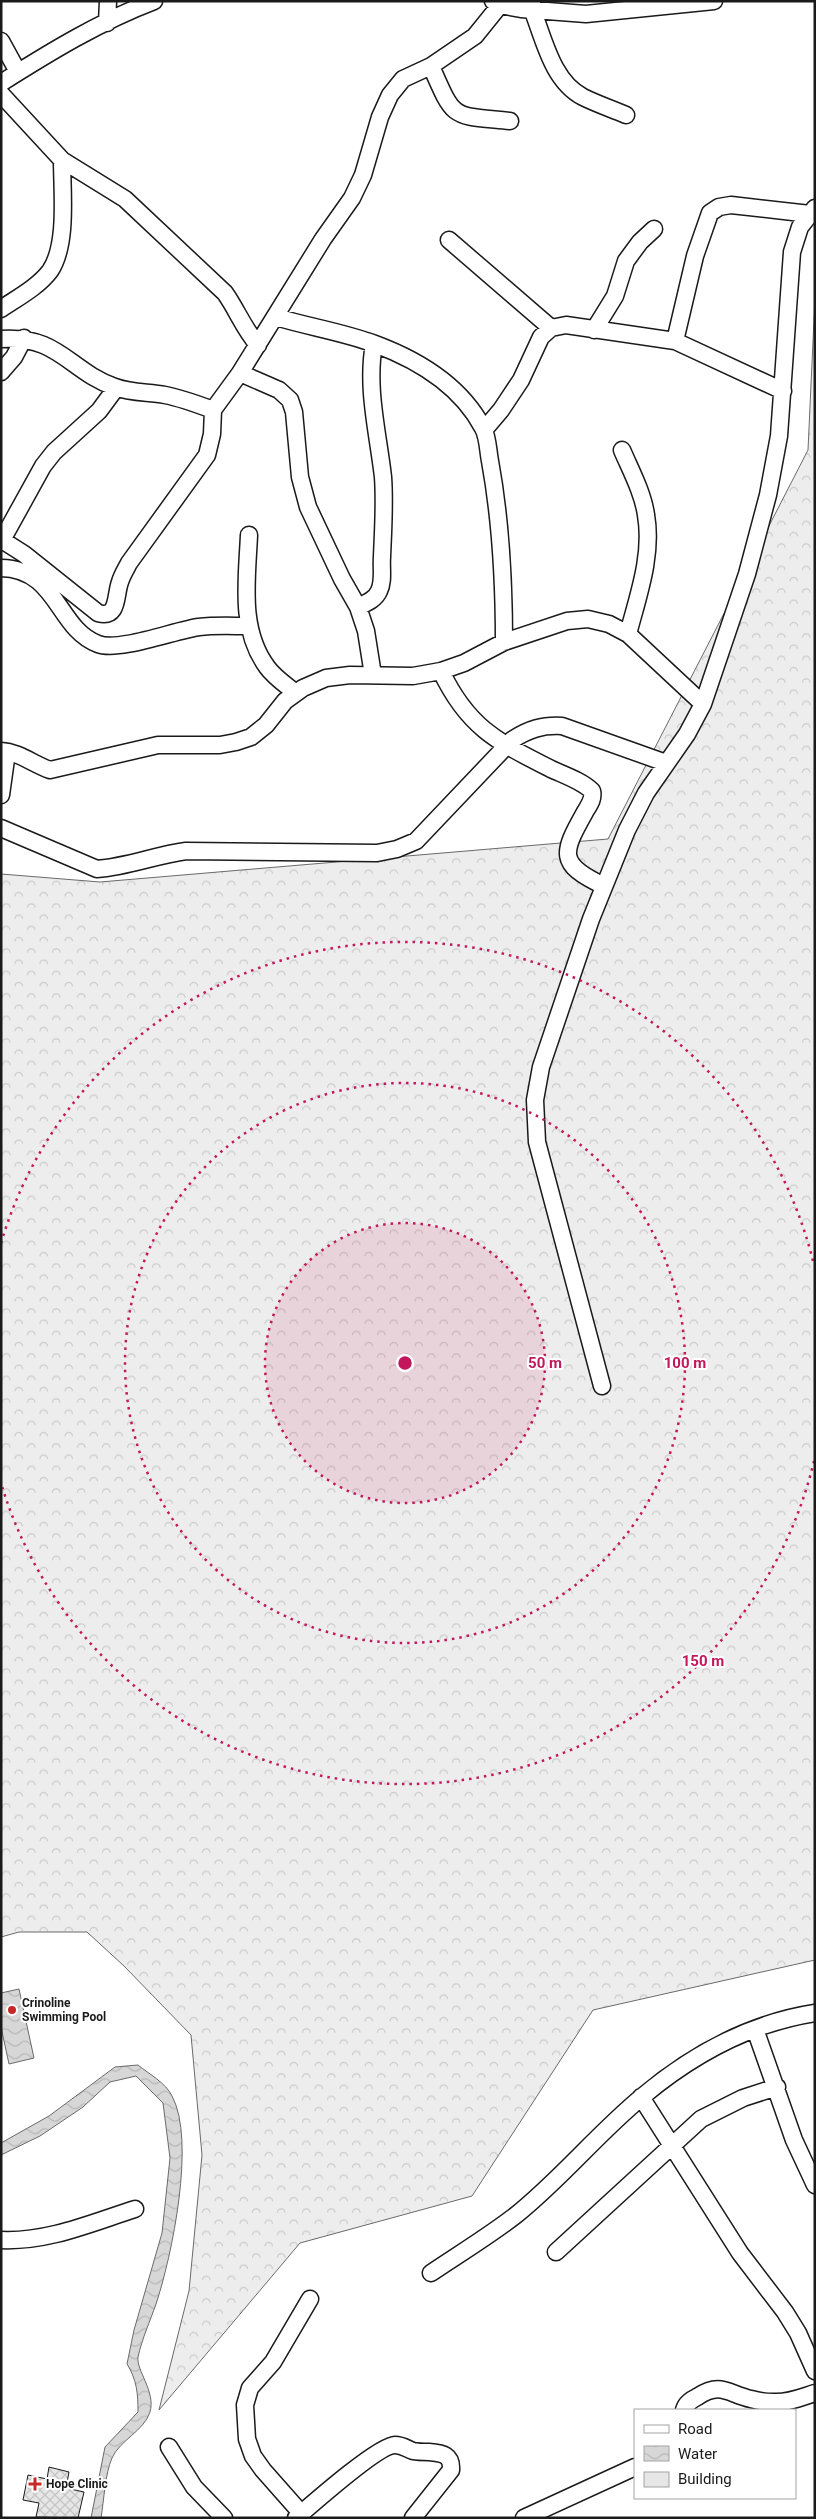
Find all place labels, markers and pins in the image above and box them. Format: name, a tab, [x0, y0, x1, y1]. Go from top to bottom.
centre of rings	[396, 1354, 414, 1372]
place label: Crinoline Swimming Pool	[22, 1996, 106, 2024]
marker: Crinoline Swimming Pool	[6, 2004, 18, 2016]
marker: Hope Clinic	[28, 2477, 42, 2491]
place label: Hope Clinic	[46, 2477, 108, 2491]

